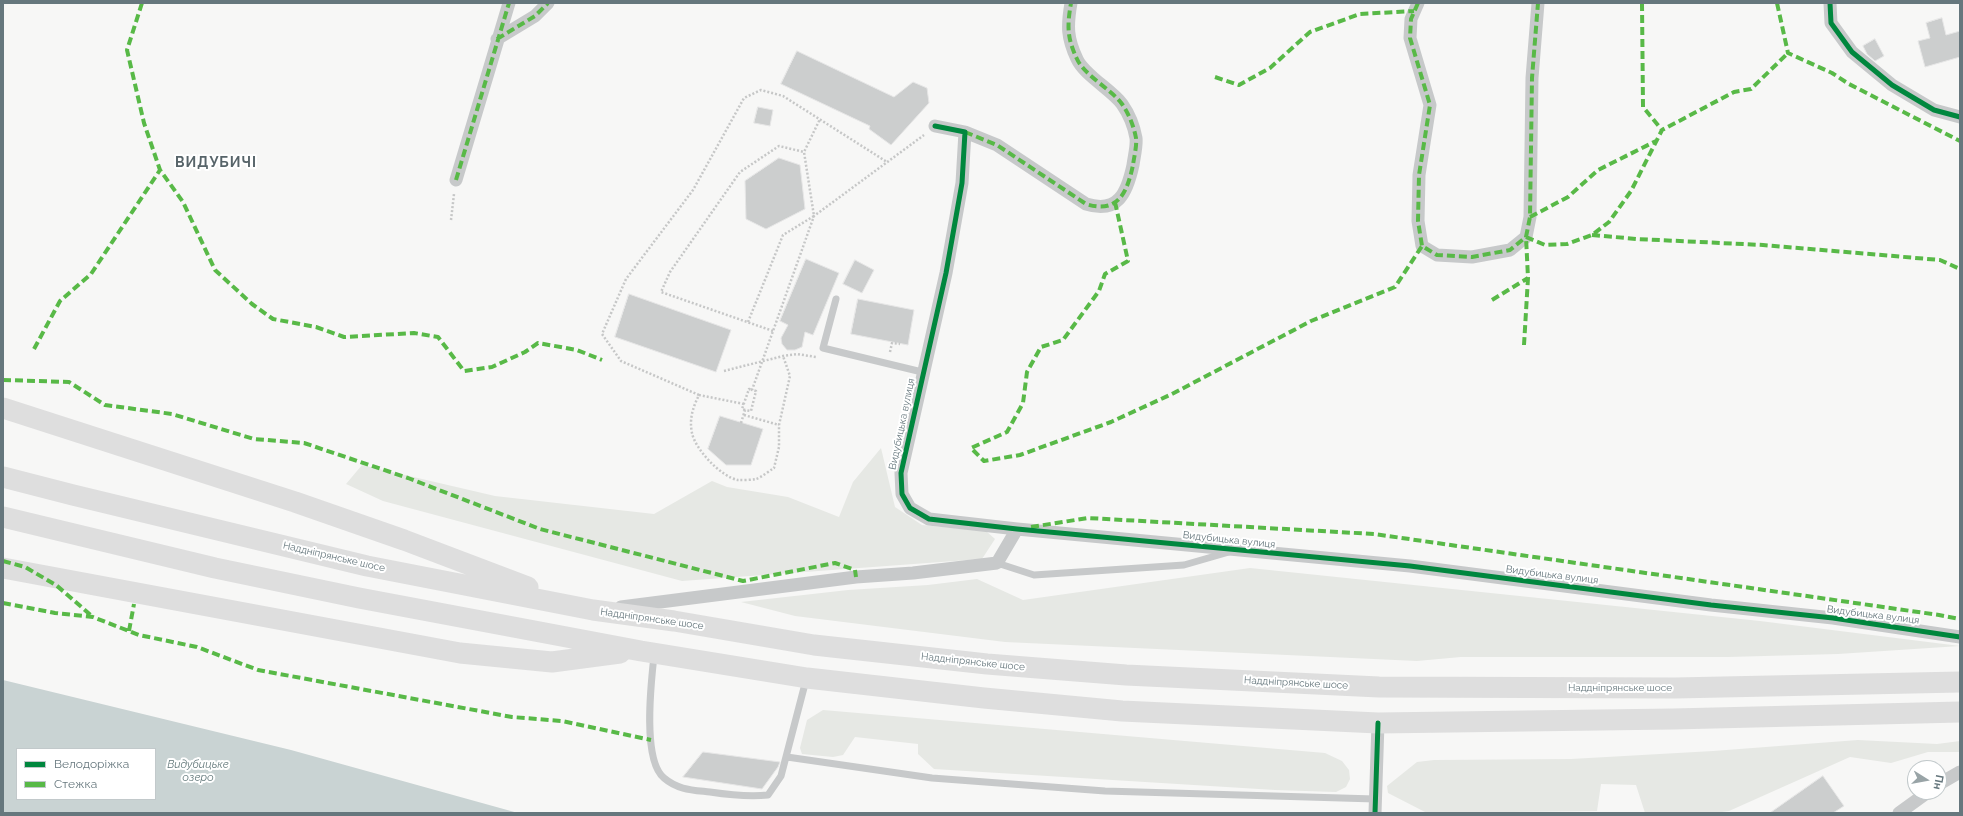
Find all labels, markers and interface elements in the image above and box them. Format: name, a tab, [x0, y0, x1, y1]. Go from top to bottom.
district label: ВИДУБИЧІ	[175, 155, 257, 171]
street label: Видубицька вулиця	[886, 377, 918, 471]
street label: Видубицька вулиця	[1182, 529, 1276, 551]
street label: Наддніпрянське шосе	[282, 539, 386, 575]
street label: Видубицька вулиця	[1505, 563, 1599, 587]
street label: Видубицька вулиця	[1826, 603, 1920, 627]
street label: Наддніпрянське шосе	[600, 606, 704, 632]
street label: Наддніпрянське шосе	[921, 651, 1025, 673]
street label: Наддніпрянське шосе	[1244, 674, 1348, 692]
street label: Наддніпрянське шосе	[1568, 682, 1672, 694]
legend	[16, 748, 156, 800]
text: Велодоріжка	[54, 757, 129, 771]
water label: Видубицьке озеро	[167, 758, 229, 784]
north arrow	[1907, 760, 1947, 800]
text: Пн	[1931, 774, 1946, 791]
text: Стежка	[54, 777, 97, 791]

